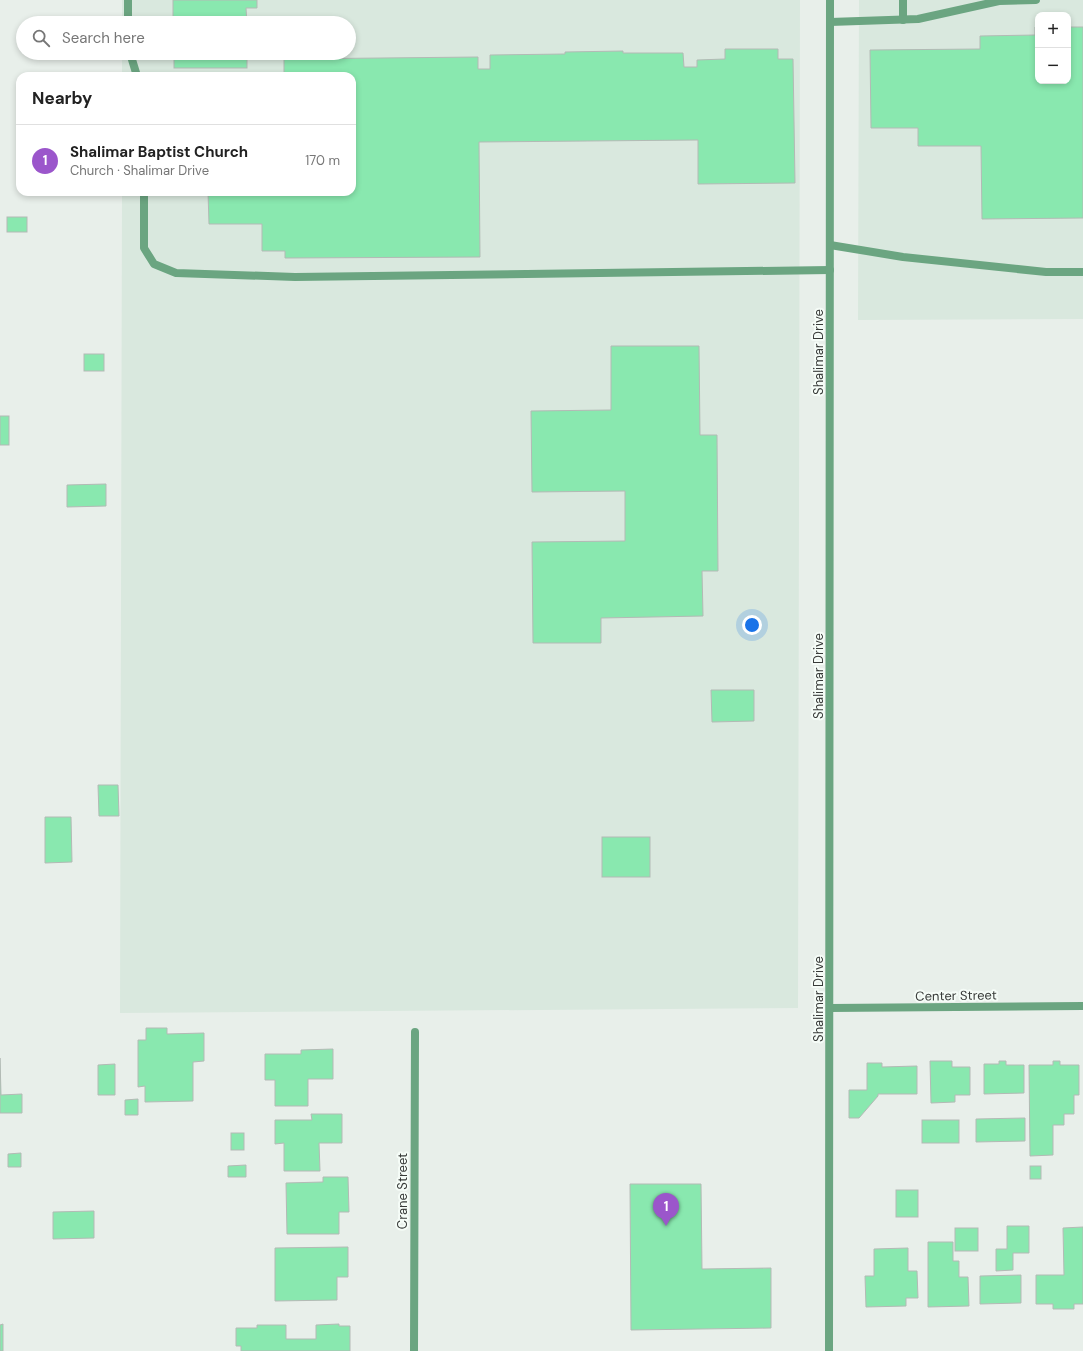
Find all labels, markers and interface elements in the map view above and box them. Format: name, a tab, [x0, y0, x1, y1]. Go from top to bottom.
map controls	[1035, 12, 1071, 84]
button: +	[1035, 12, 1071, 48]
search box	[16, 16, 356, 60]
icon: search	[30, 27, 52, 49]
text: Search here	[62, 28, 145, 48]
button: −	[1035, 48, 1071, 84]
text: Nearby	[32, 87, 92, 109]
text: Shalimar Baptist Church	[70, 142, 248, 162]
text: 1	[43, 152, 47, 169]
text: 170 m	[305, 152, 340, 169]
text: Church · Shalimar Drive	[70, 162, 209, 179]
street label: Shalimar Drive	[810, 309, 827, 395]
your location	[742, 615, 762, 635]
street label: Shalimar Drive	[810, 633, 827, 719]
street label: Shalimar Drive	[810, 956, 827, 1042]
street label: Center Street	[915, 986, 997, 1005]
street label: Crane Street	[394, 1153, 411, 1229]
pin: 1	[653, 1193, 679, 1226]

